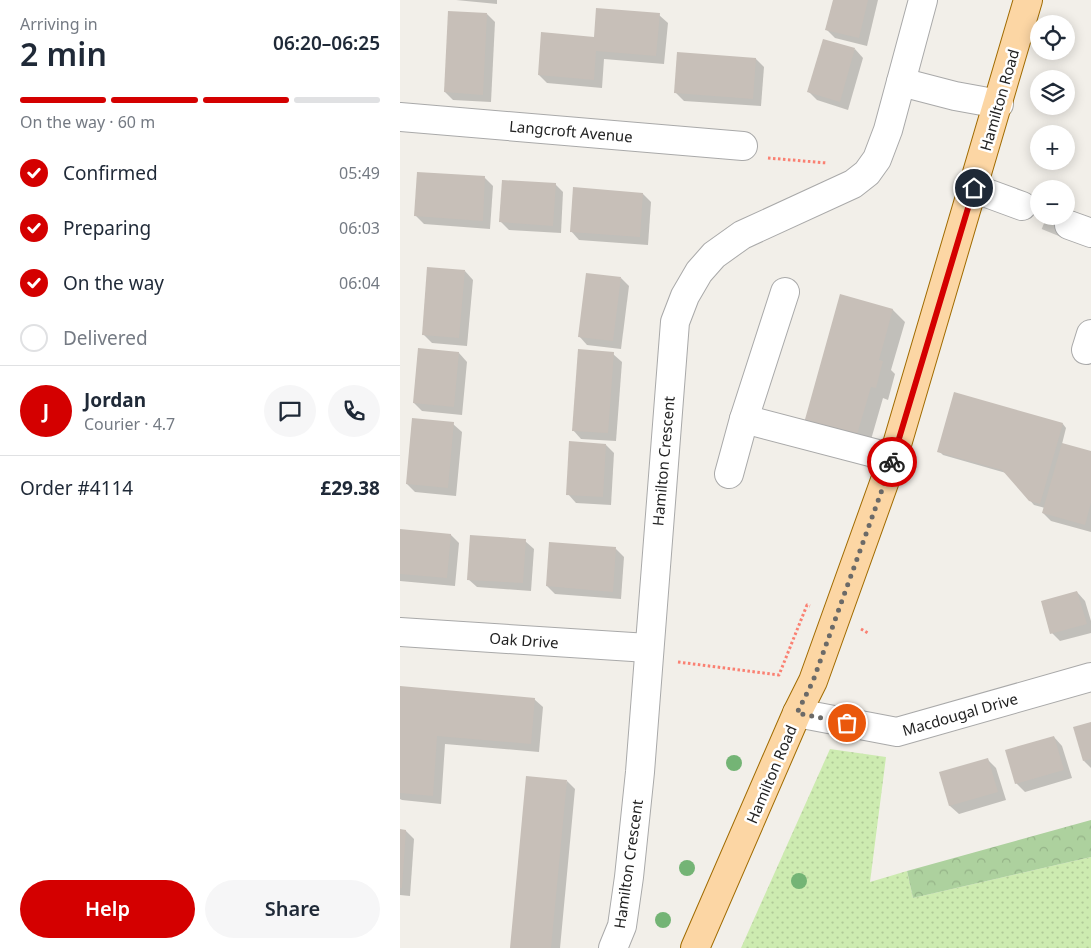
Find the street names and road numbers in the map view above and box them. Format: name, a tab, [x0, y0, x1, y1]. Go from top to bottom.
street label: Hamilton Road	[975, 47, 1023, 153]
street label: Langcroft Avenue	[508, 116, 634, 146]
street label: Hamilton Crescent	[647, 395, 679, 527]
street label: Oak Drive	[489, 628, 559, 652]
street label: Macdougal Drive	[900, 688, 1020, 740]
street label: Hamilton Road	[741, 722, 801, 826]
street label: Hamilton Crescent	[609, 798, 647, 930]

